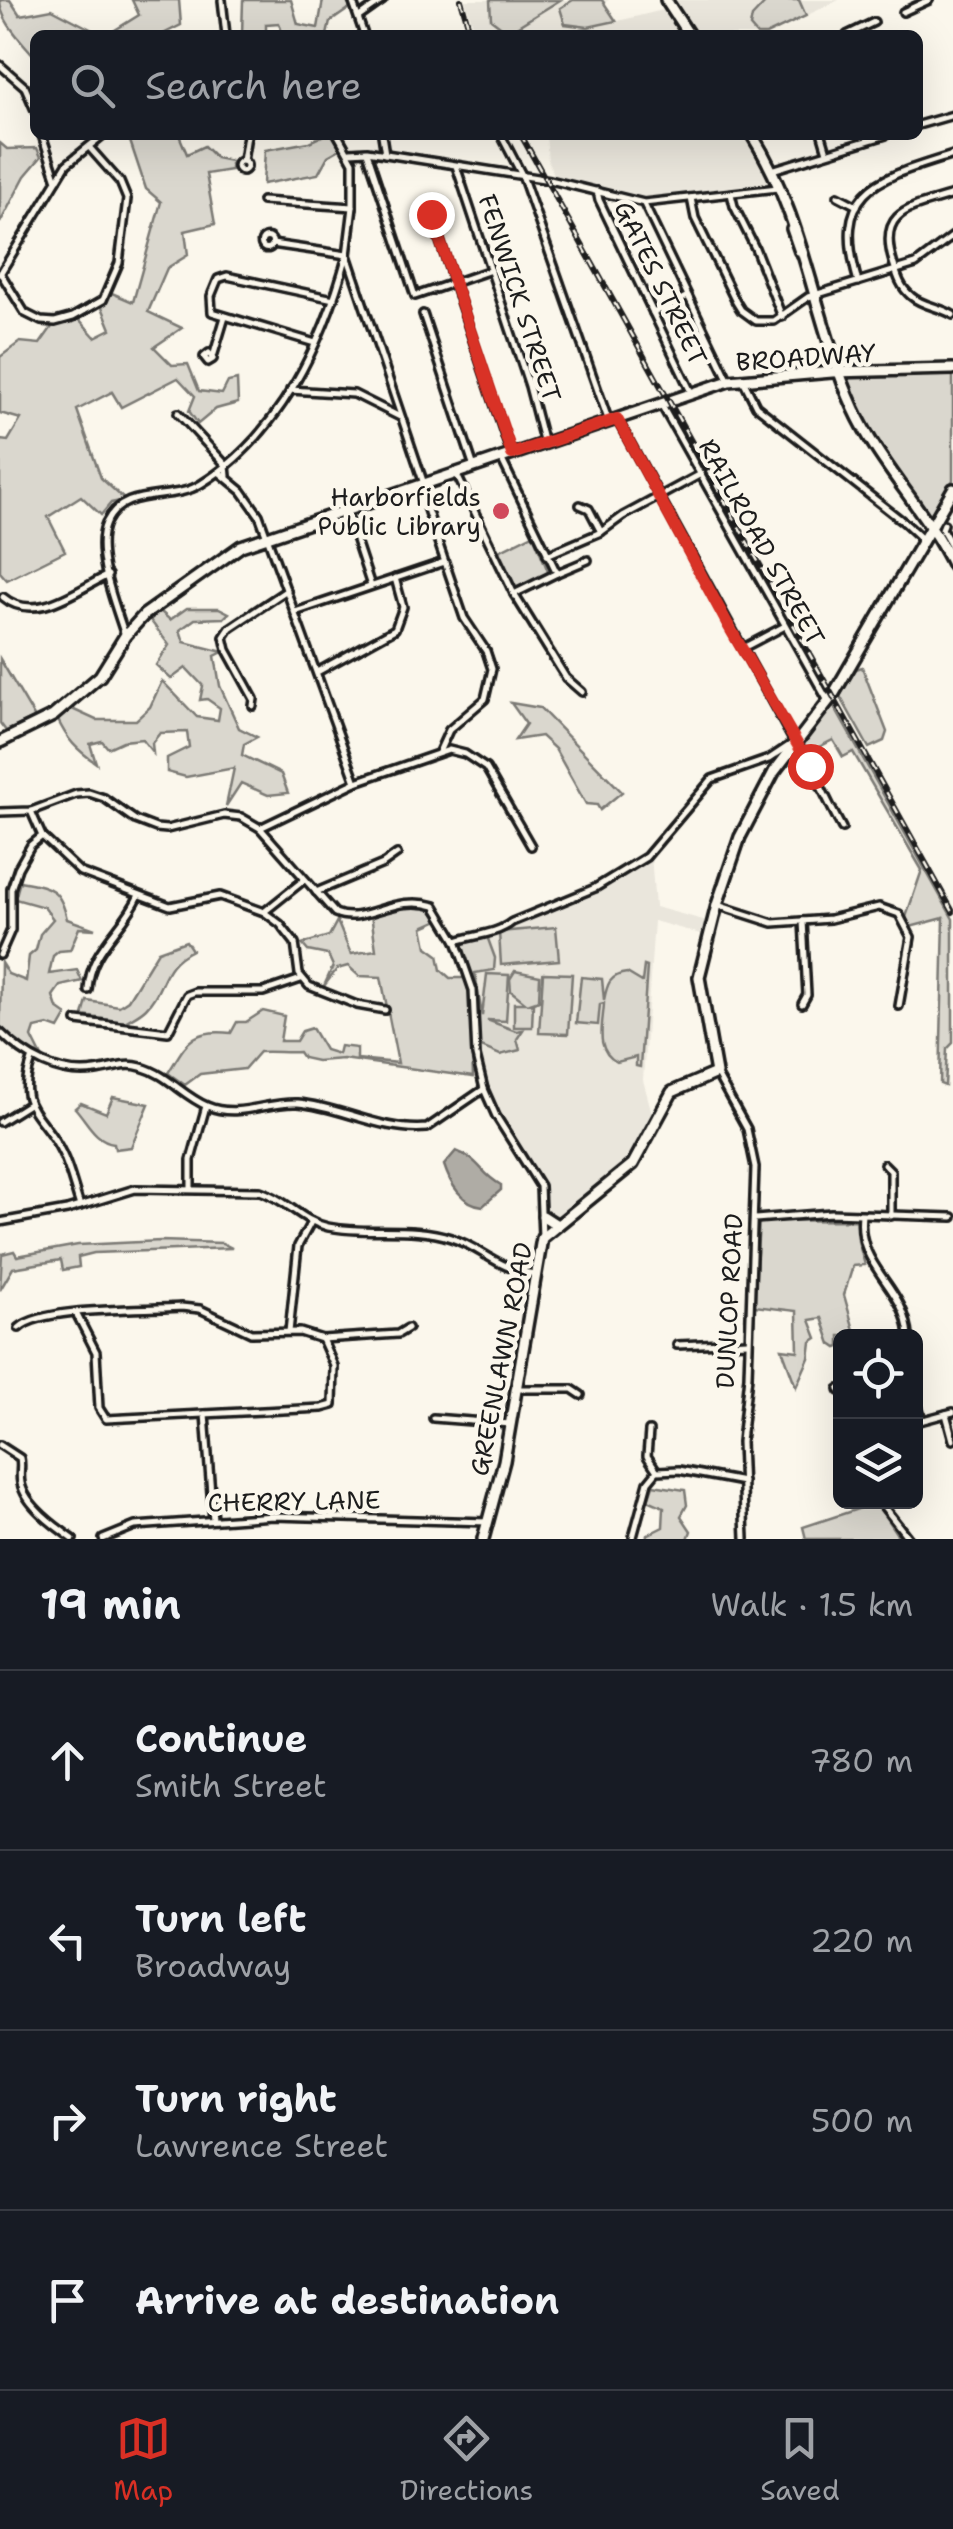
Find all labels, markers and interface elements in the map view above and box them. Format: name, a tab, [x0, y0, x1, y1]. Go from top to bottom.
search box	[30, 30, 923, 140]
icon: search	[65, 58, 120, 113]
text: Search here	[145, 60, 362, 111]
street label: FENWICK STREET	[470, 190, 570, 406]
route end	[409, 192, 455, 238]
street label: GATES STREET	[607, 195, 715, 371]
street label: BROADWAY	[735, 335, 877, 379]
street label: RAILROAD STREET	[691, 433, 833, 651]
place label: Harborfields Public Library	[317, 480, 481, 543]
marker: Harborfields Public Library	[490, 500, 512, 522]
route start	[788, 744, 834, 790]
street label: DUNLOP ROAD	[707, 1212, 751, 1390]
street label: GREENLAWN ROAD	[462, 1239, 540, 1479]
map controls	[833, 1329, 923, 1509]
button: locate	[833, 1329, 923, 1419]
button: layers	[833, 1419, 923, 1509]
street label: CHERRY LANE	[207, 1482, 381, 1520]
text: 19 min	[40, 1576, 181, 1632]
text: Walk · 1.5 km	[710, 1583, 913, 1626]
text: Continue	[135, 1713, 307, 1764]
icon: ahead	[40, 1733, 95, 1788]
text: 780 m	[809, 1739, 913, 1782]
text: Smith Street	[135, 1764, 327, 1807]
text: Turn left	[135, 1893, 307, 1944]
icon: left	[40, 1913, 95, 1968]
text: 220 m	[810, 1919, 913, 1962]
text: Broadway	[135, 1944, 291, 1987]
text: Turn right	[135, 2073, 337, 2124]
icon: right	[40, 2093, 95, 2148]
text: 500 m	[811, 2099, 913, 2142]
text: Lawrence Street	[135, 2124, 388, 2167]
icon: arrive	[40, 2273, 95, 2328]
text: Arrive at destination	[135, 2275, 559, 2326]
tab: Map	[113, 2411, 173, 2509]
tab: Directions	[400, 2411, 533, 2509]
tab: Saved	[760, 2411, 840, 2509]

